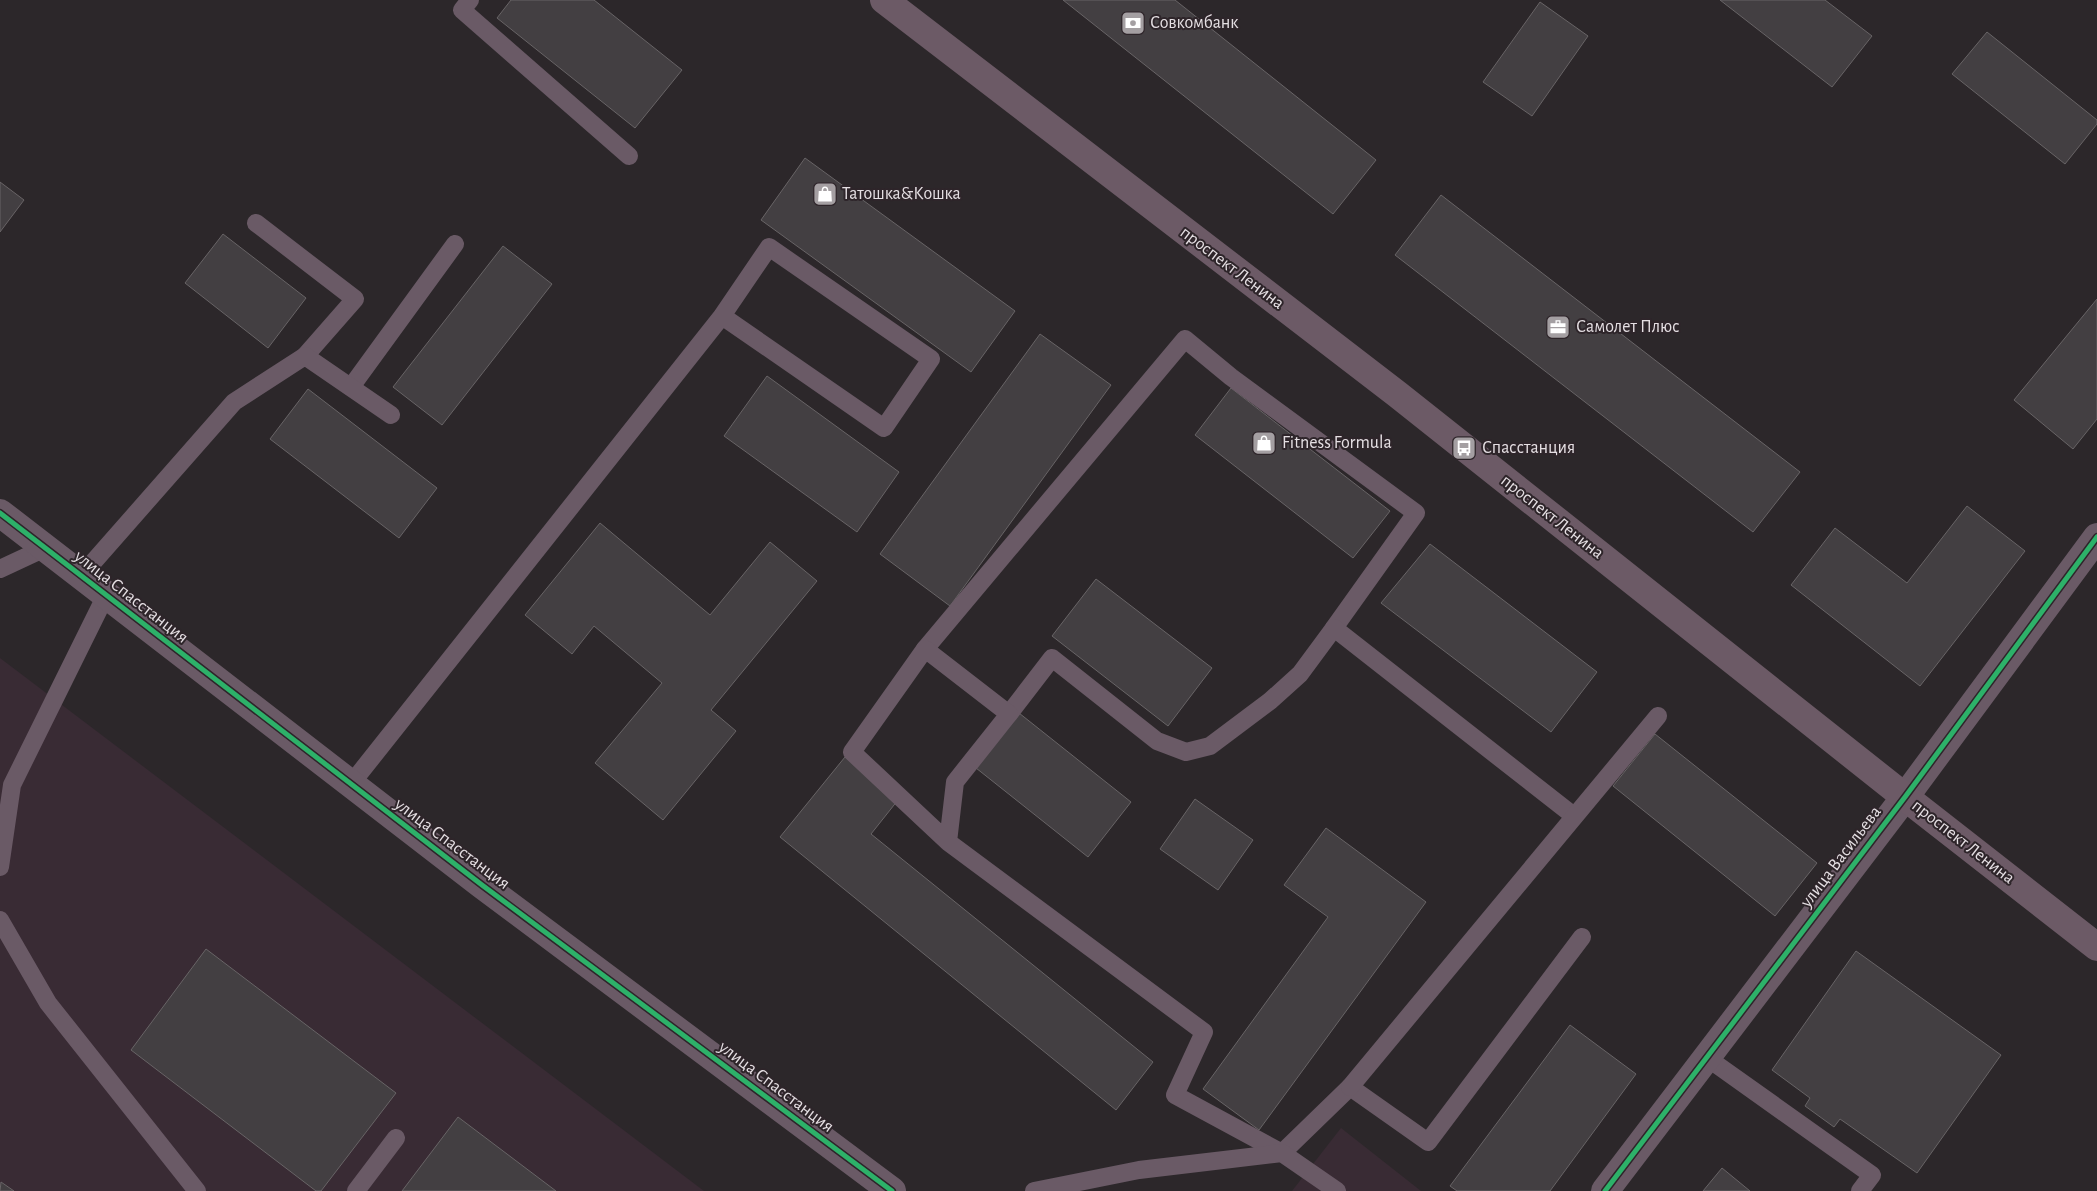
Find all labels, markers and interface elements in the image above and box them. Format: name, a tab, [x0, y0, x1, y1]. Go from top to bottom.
bank icon: Совкомбанк	[1120, 10, 1146, 36]
place label: Совкомбанк	[1150, 13, 1239, 32]
shop icon: Татошка&Кошка	[812, 181, 838, 207]
place label: Татошка&Кошка	[842, 185, 961, 203]
street label: проспект Ленина	[1177, 223, 1287, 313]
office icon: Самолет Плюс	[1545, 314, 1571, 340]
place label: Самолет Плюс	[1576, 318, 1679, 336]
shop icon: Fitness Formula	[1251, 430, 1277, 456]
place label: Fitness Formula	[1282, 434, 1392, 452]
bus stop icon: Спасстанция	[1451, 435, 1477, 461]
place label: Спасстанция	[1482, 439, 1575, 457]
street label: проспект Ленина	[1497, 471, 1607, 563]
street label: улица Спасстанция	[70, 546, 191, 647]
street label: улица Спасстанция	[390, 794, 513, 893]
street label: проспект Ленина	[1908, 796, 2018, 888]
street label: улица Васильева	[1797, 803, 1885, 912]
street label: улица Спасстанция	[714, 1037, 837, 1136]

